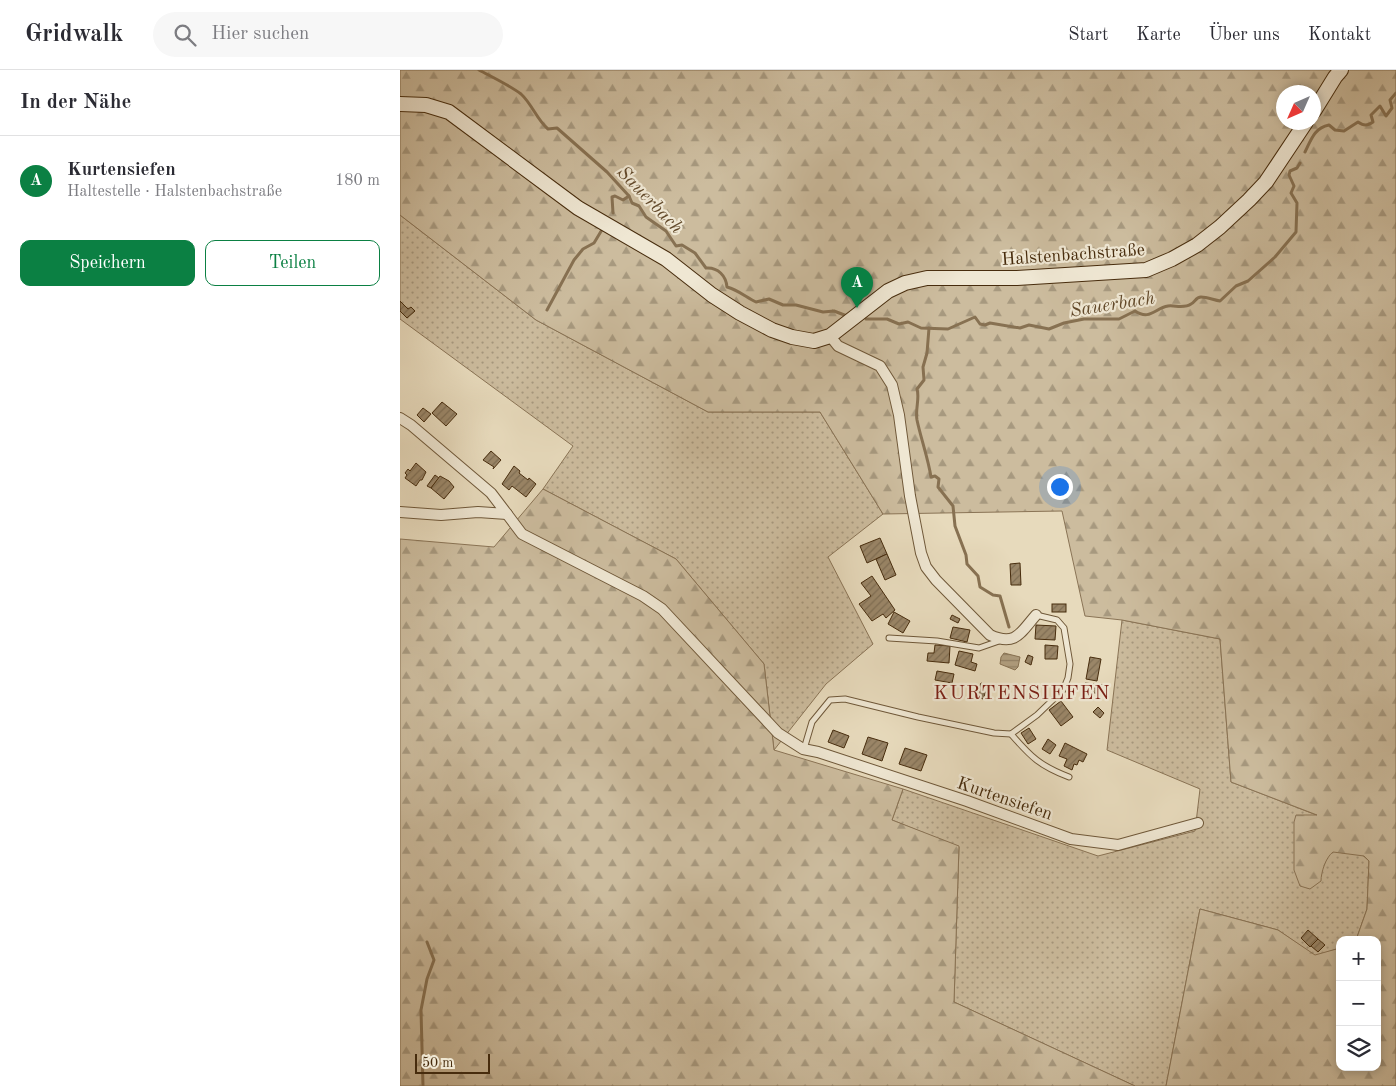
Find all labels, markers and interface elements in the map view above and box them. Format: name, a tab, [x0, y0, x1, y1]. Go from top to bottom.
search box	[153, 12, 503, 57]
icon: search	[171, 21, 199, 49]
text: Gridwalk	[25, 23, 123, 47]
text: Hier suchen	[211, 25, 309, 44]
text: Start	[1068, 26, 1108, 44]
text: Karte	[1136, 26, 1181, 44]
text: Über uns	[1209, 26, 1280, 44]
text: Kontakt	[1308, 26, 1371, 44]
north arrow	[1276, 85, 1321, 130]
text: In der Nähe	[20, 92, 131, 113]
text: Kurtensiefen	[67, 161, 176, 180]
water label: Sauerbach	[613, 163, 686, 238]
text: A	[30, 173, 42, 189]
text: 180 m	[335, 173, 380, 189]
text: Haltestelle · Halstenbachstraße	[67, 184, 282, 200]
button: Speichern	[20, 240, 195, 286]
button: Teilen	[205, 240, 380, 286]
street label: Halstenbachstraße	[1001, 241, 1145, 269]
pin: A	[841, 267, 873, 308]
water label: Sauerbach	[1068, 289, 1157, 322]
your location	[1047, 474, 1073, 500]
district label: KURTENSIEFEN	[933, 684, 1111, 704]
street label: Kurtensiefen	[955, 774, 1055, 824]
map controls	[1336, 936, 1381, 1071]
button: +	[1336, 936, 1381, 981]
button: −	[1336, 981, 1381, 1026]
button: layers	[1336, 1026, 1381, 1071]
scale bar	[415, 1051, 490, 1074]
text: 50 m	[422, 1056, 453, 1070]

